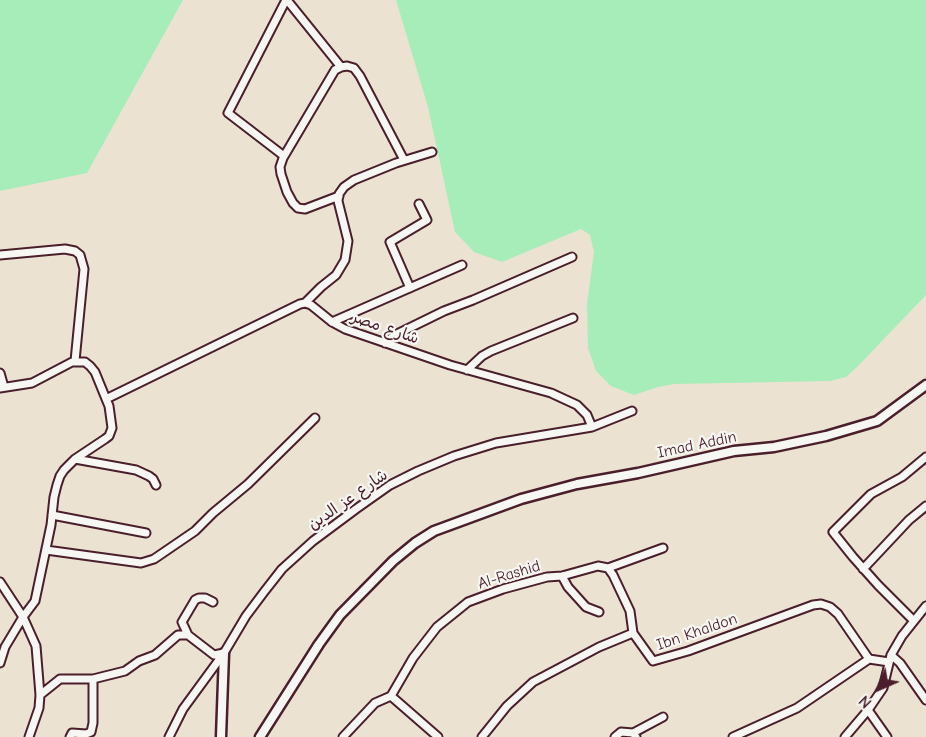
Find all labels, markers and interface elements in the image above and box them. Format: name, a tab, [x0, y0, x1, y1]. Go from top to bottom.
street label: شارع مصر	[349, 308, 421, 348]
street label: Imad Addin	[656, 427, 738, 463]
street label: شارع عز الدين	[304, 465, 392, 535]
street label: Al-Rashid	[476, 556, 542, 594]
street label: Ibn Khaldon	[654, 609, 740, 655]
north arrow	[848, 659, 908, 719]
text: N	[855, 692, 875, 712]

